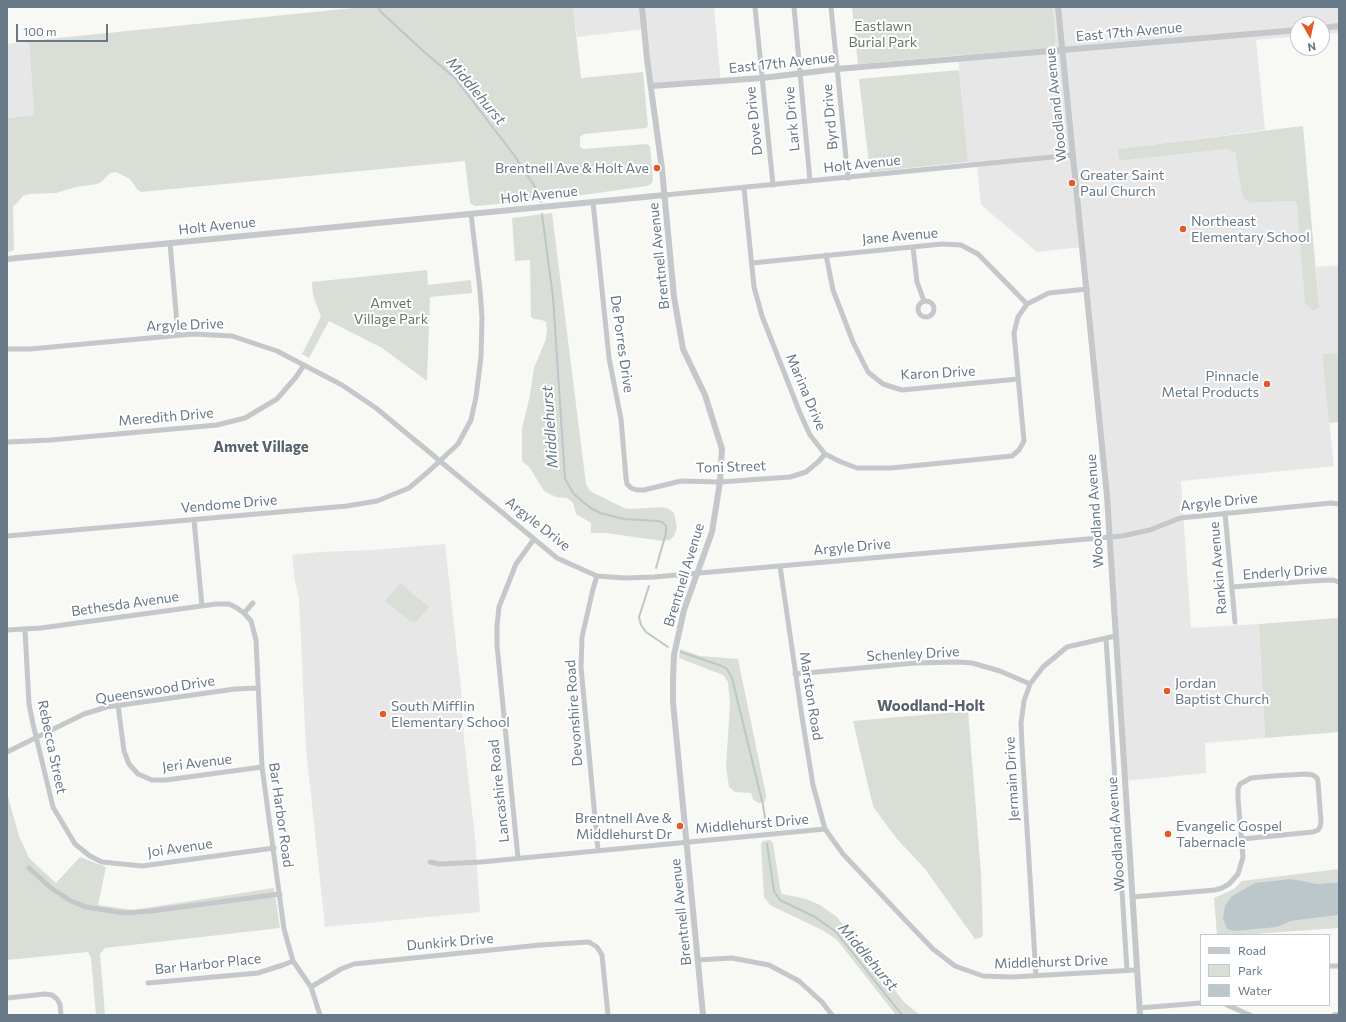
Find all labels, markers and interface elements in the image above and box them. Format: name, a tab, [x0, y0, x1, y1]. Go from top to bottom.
scale bar	[18, 16, 110, 42]
north arrow	[1290, 16, 1330, 56]
park label: Eastlawn Burial Park	[849, 18, 917, 50]
street label: East 17th Avenue	[1075, 19, 1183, 45]
text: 100 m	[23, 24, 57, 38]
text: N	[1307, 40, 1317, 54]
street label: Woodland Avenue	[1042, 47, 1070, 163]
street label: East 17th Avenue	[728, 49, 836, 77]
water label: Middlehurst	[442, 53, 510, 129]
street label: Byrd Drive	[819, 83, 841, 151]
street label: Dove Drive	[742, 86, 766, 156]
street label: Lark Drive	[781, 86, 803, 152]
street label: Holt Avenue	[823, 152, 901, 176]
place label: Brentnell Ave & Holt Ave	[495, 160, 649, 176]
marker: Brentnell Ave & Holt Ave	[652, 163, 662, 173]
place label: Greater Saint Paul Church	[1080, 167, 1165, 200]
marker: Greater Saint Paul Church	[1067, 178, 1077, 188]
street label: Holt Avenue	[500, 183, 578, 207]
street label: Brentnell Avenue	[645, 202, 673, 310]
place label: Northeast Elementary School	[1191, 213, 1310, 246]
street label: Holt Avenue	[178, 214, 256, 238]
street label: Jane Avenue	[861, 224, 939, 248]
marker: Northeast Elementary School	[1178, 224, 1188, 234]
street label: De Porres Drive	[607, 294, 637, 394]
park label: Amvet Village Park	[354, 295, 428, 328]
street label: Argyle Drive	[146, 315, 224, 335]
street label: Marina Drive	[782, 351, 830, 433]
street label: Karon Drive	[900, 363, 976, 383]
place label: Pinnacle Metal Products	[1162, 368, 1259, 400]
marker: Pinnacle Metal Products	[1262, 379, 1272, 389]
water label: Middlehurst	[538, 385, 562, 469]
street label: Meredith Drive	[118, 404, 214, 430]
district label: Amvet Village	[213, 438, 309, 456]
street label: Woodland Avenue	[1083, 453, 1107, 569]
street label: Toni Street	[696, 457, 766, 477]
street label: Argyle Drive	[1180, 490, 1258, 514]
street label: Vendome Drive	[180, 491, 278, 517]
street label: Argyle Drive	[502, 494, 574, 554]
street label: Brentnell Avenue	[660, 521, 708, 629]
street label: Rankin Avenue	[1206, 521, 1230, 615]
street label: Argyle Drive	[813, 535, 891, 559]
street label: Enderly Drive	[1242, 561, 1328, 583]
street label: Bethesda Avenue	[70, 588, 180, 620]
street label: Schenley Drive	[866, 643, 960, 665]
street label: Marston Road	[796, 650, 826, 742]
street label: Devonshire Road	[562, 659, 586, 767]
street label: Queenswood Drive	[94, 672, 216, 708]
place label: Jordan Baptist Church	[1175, 675, 1269, 708]
marker: Jordan Baptist Church	[1162, 686, 1172, 696]
district label: Woodland-Holt	[877, 697, 985, 715]
place label: South Mifflin Elementary School	[391, 698, 510, 730]
street label: Rebecca Street	[34, 699, 70, 795]
marker: South Mifflin Elementary School	[378, 709, 388, 719]
street label: Jermain Drive	[1001, 736, 1023, 822]
street label: Lancashire Road	[485, 739, 513, 843]
street label: Jeri Avenue	[161, 750, 233, 776]
street label: Bar Harbor Road	[265, 762, 297, 868]
street label: Woodland Avenue	[1104, 776, 1128, 892]
place label: Brentnell Ave & Middlehurst Dr	[575, 810, 672, 842]
street label: Middlehurst Drive	[695, 811, 809, 837]
place label: Evangelic Gospel Tabernacle	[1176, 818, 1282, 850]
marker: Brentnell Ave & Middlehurst Dr	[675, 821, 685, 831]
marker: Evangelic Gospel Tabernacle	[1163, 829, 1173, 839]
street label: Joi Avenue	[146, 835, 214, 861]
street label: Brentnell Avenue	[667, 858, 695, 966]
water label: Middlehurst	[834, 919, 902, 995]
street label: Dunkirk Drive	[406, 930, 494, 954]
legend	[1200, 934, 1330, 1006]
text: Road	[1238, 943, 1266, 957]
street label: Bar Harbor Place	[154, 950, 262, 978]
street label: Middlehurst Drive	[994, 952, 1108, 972]
text: Park	[1238, 963, 1263, 977]
text: Water	[1238, 983, 1272, 997]

